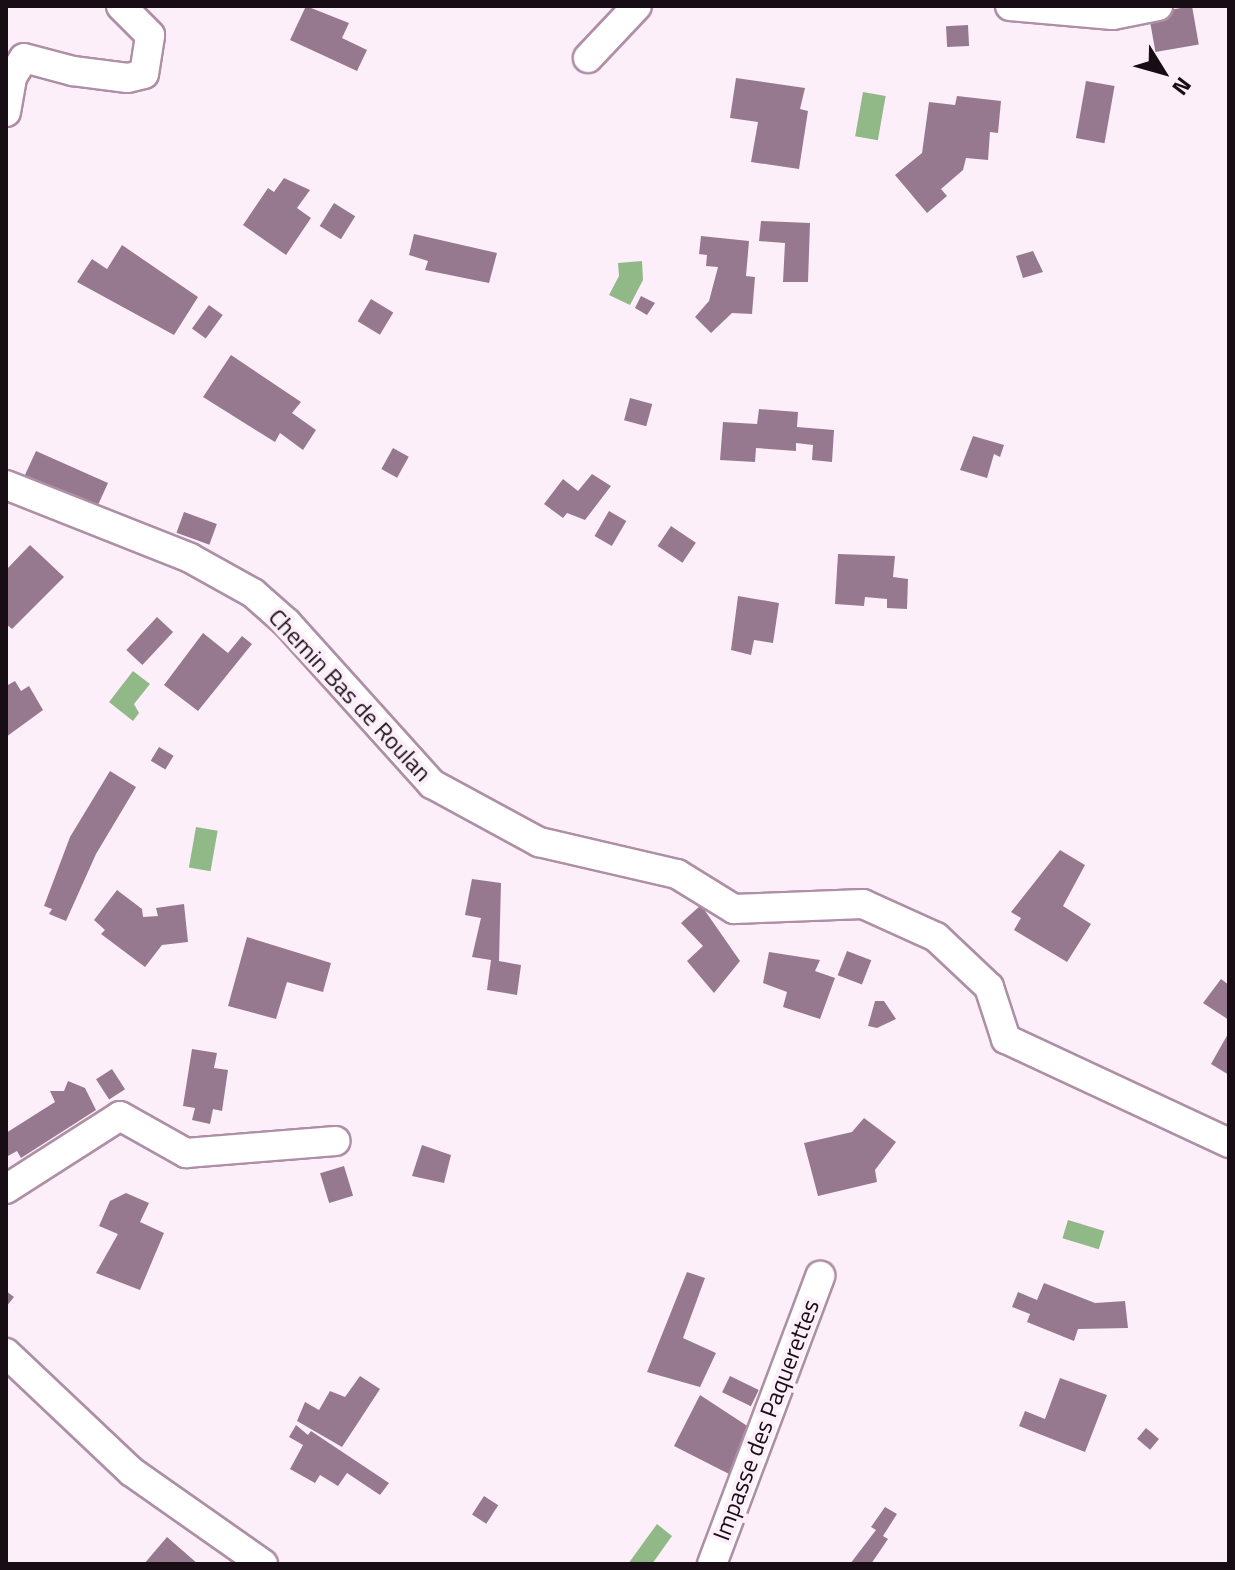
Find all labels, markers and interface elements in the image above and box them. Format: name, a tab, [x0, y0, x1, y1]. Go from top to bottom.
north arrow	[1123, 32, 1203, 112]
text: N	[1164, 70, 1200, 103]
street label: Chemin Bas de Roulan	[263, 603, 437, 787]
street label: Impasse des Paquerettes	[707, 1296, 825, 1544]

